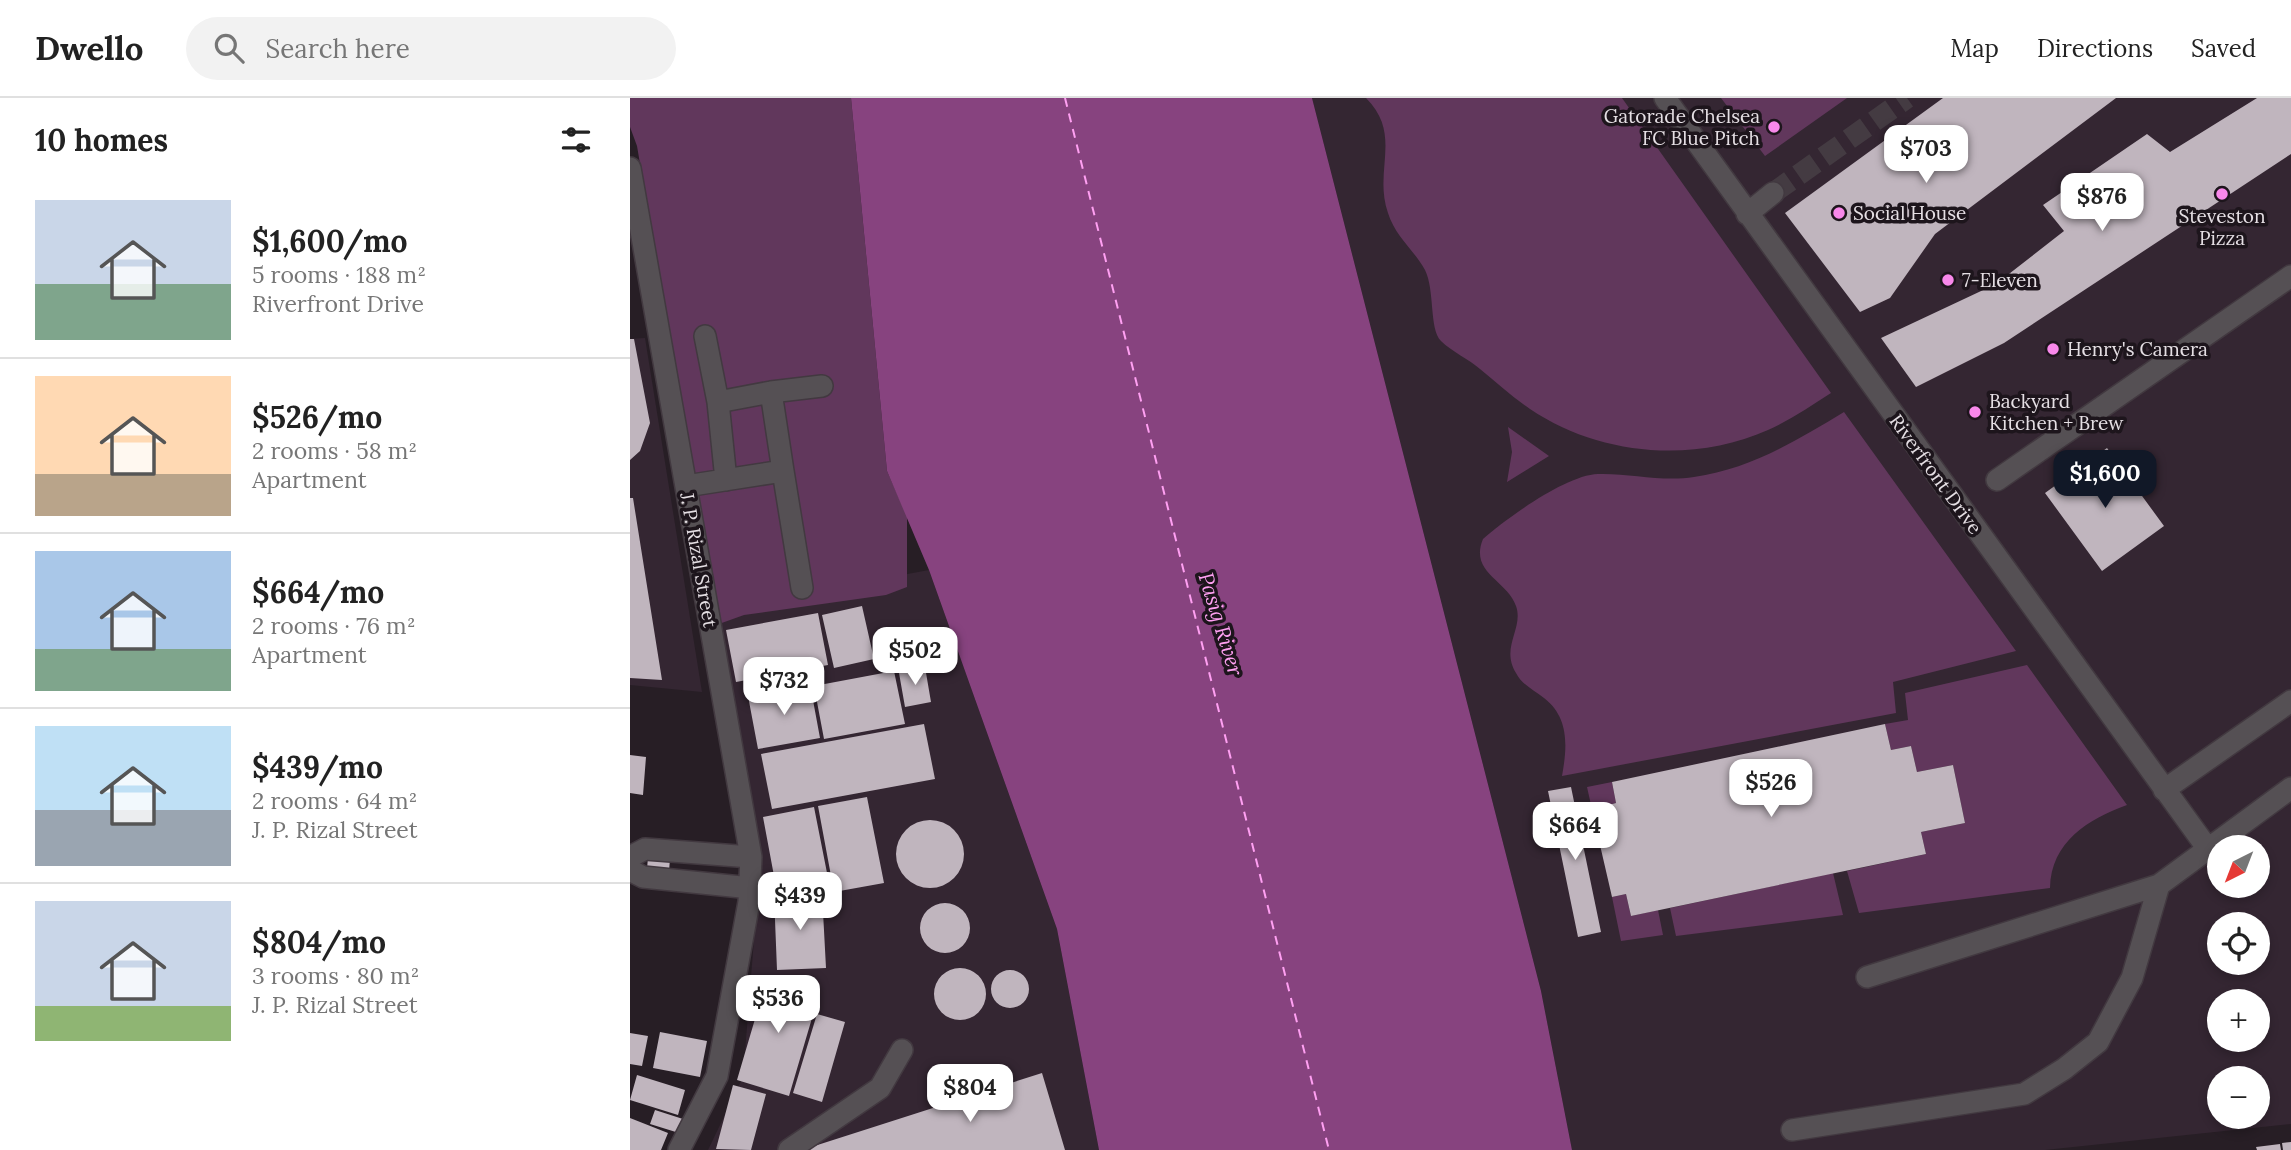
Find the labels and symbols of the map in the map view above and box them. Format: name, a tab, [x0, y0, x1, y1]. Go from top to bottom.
place label: Gatorade Chelsea FC Blue Pitch	[1604, 104, 1760, 150]
marker: Gatorade Chelsea FC Blue Pitch	[1766, 119, 1782, 135]
pin: $703	[1885, 126, 1967, 185]
pin: $876	[2061, 174, 2143, 233]
marker: Steveston Pizza	[2214, 186, 2230, 202]
place label: Social House	[1853, 201, 1966, 225]
place label: Steveston Pizza	[2179, 204, 2265, 250]
marker: Social House	[1831, 205, 1847, 221]
place label: 7-Eleven	[1962, 268, 2038, 292]
marker: 7-Eleven	[1940, 272, 1956, 288]
place label: Henry's Camera	[2067, 337, 2208, 361]
marker: Henry's Camera	[2045, 341, 2061, 357]
place label: Backyard Kitchen + Brew	[1989, 389, 2124, 435]
marker: Backyard Kitchen + Brew	[1967, 404, 1983, 420]
street label: Riverfront Drive	[1885, 409, 1987, 539]
pin: $1,600	[2048, 450, 2162, 510]
street label: J. P. Rizal Street	[675, 490, 723, 630]
water label: Pasig River	[1193, 569, 1250, 679]
pin: $502	[874, 628, 956, 687]
pin: $732	[743, 658, 825, 717]
pin: $526	[1730, 760, 1812, 819]
pin: $664	[1534, 802, 1616, 862]
north arrow	[2207, 835, 2270, 898]
pin: $439	[759, 872, 841, 932]
pin: $536	[737, 976, 819, 1035]
pin: $804	[929, 1065, 1011, 1124]

